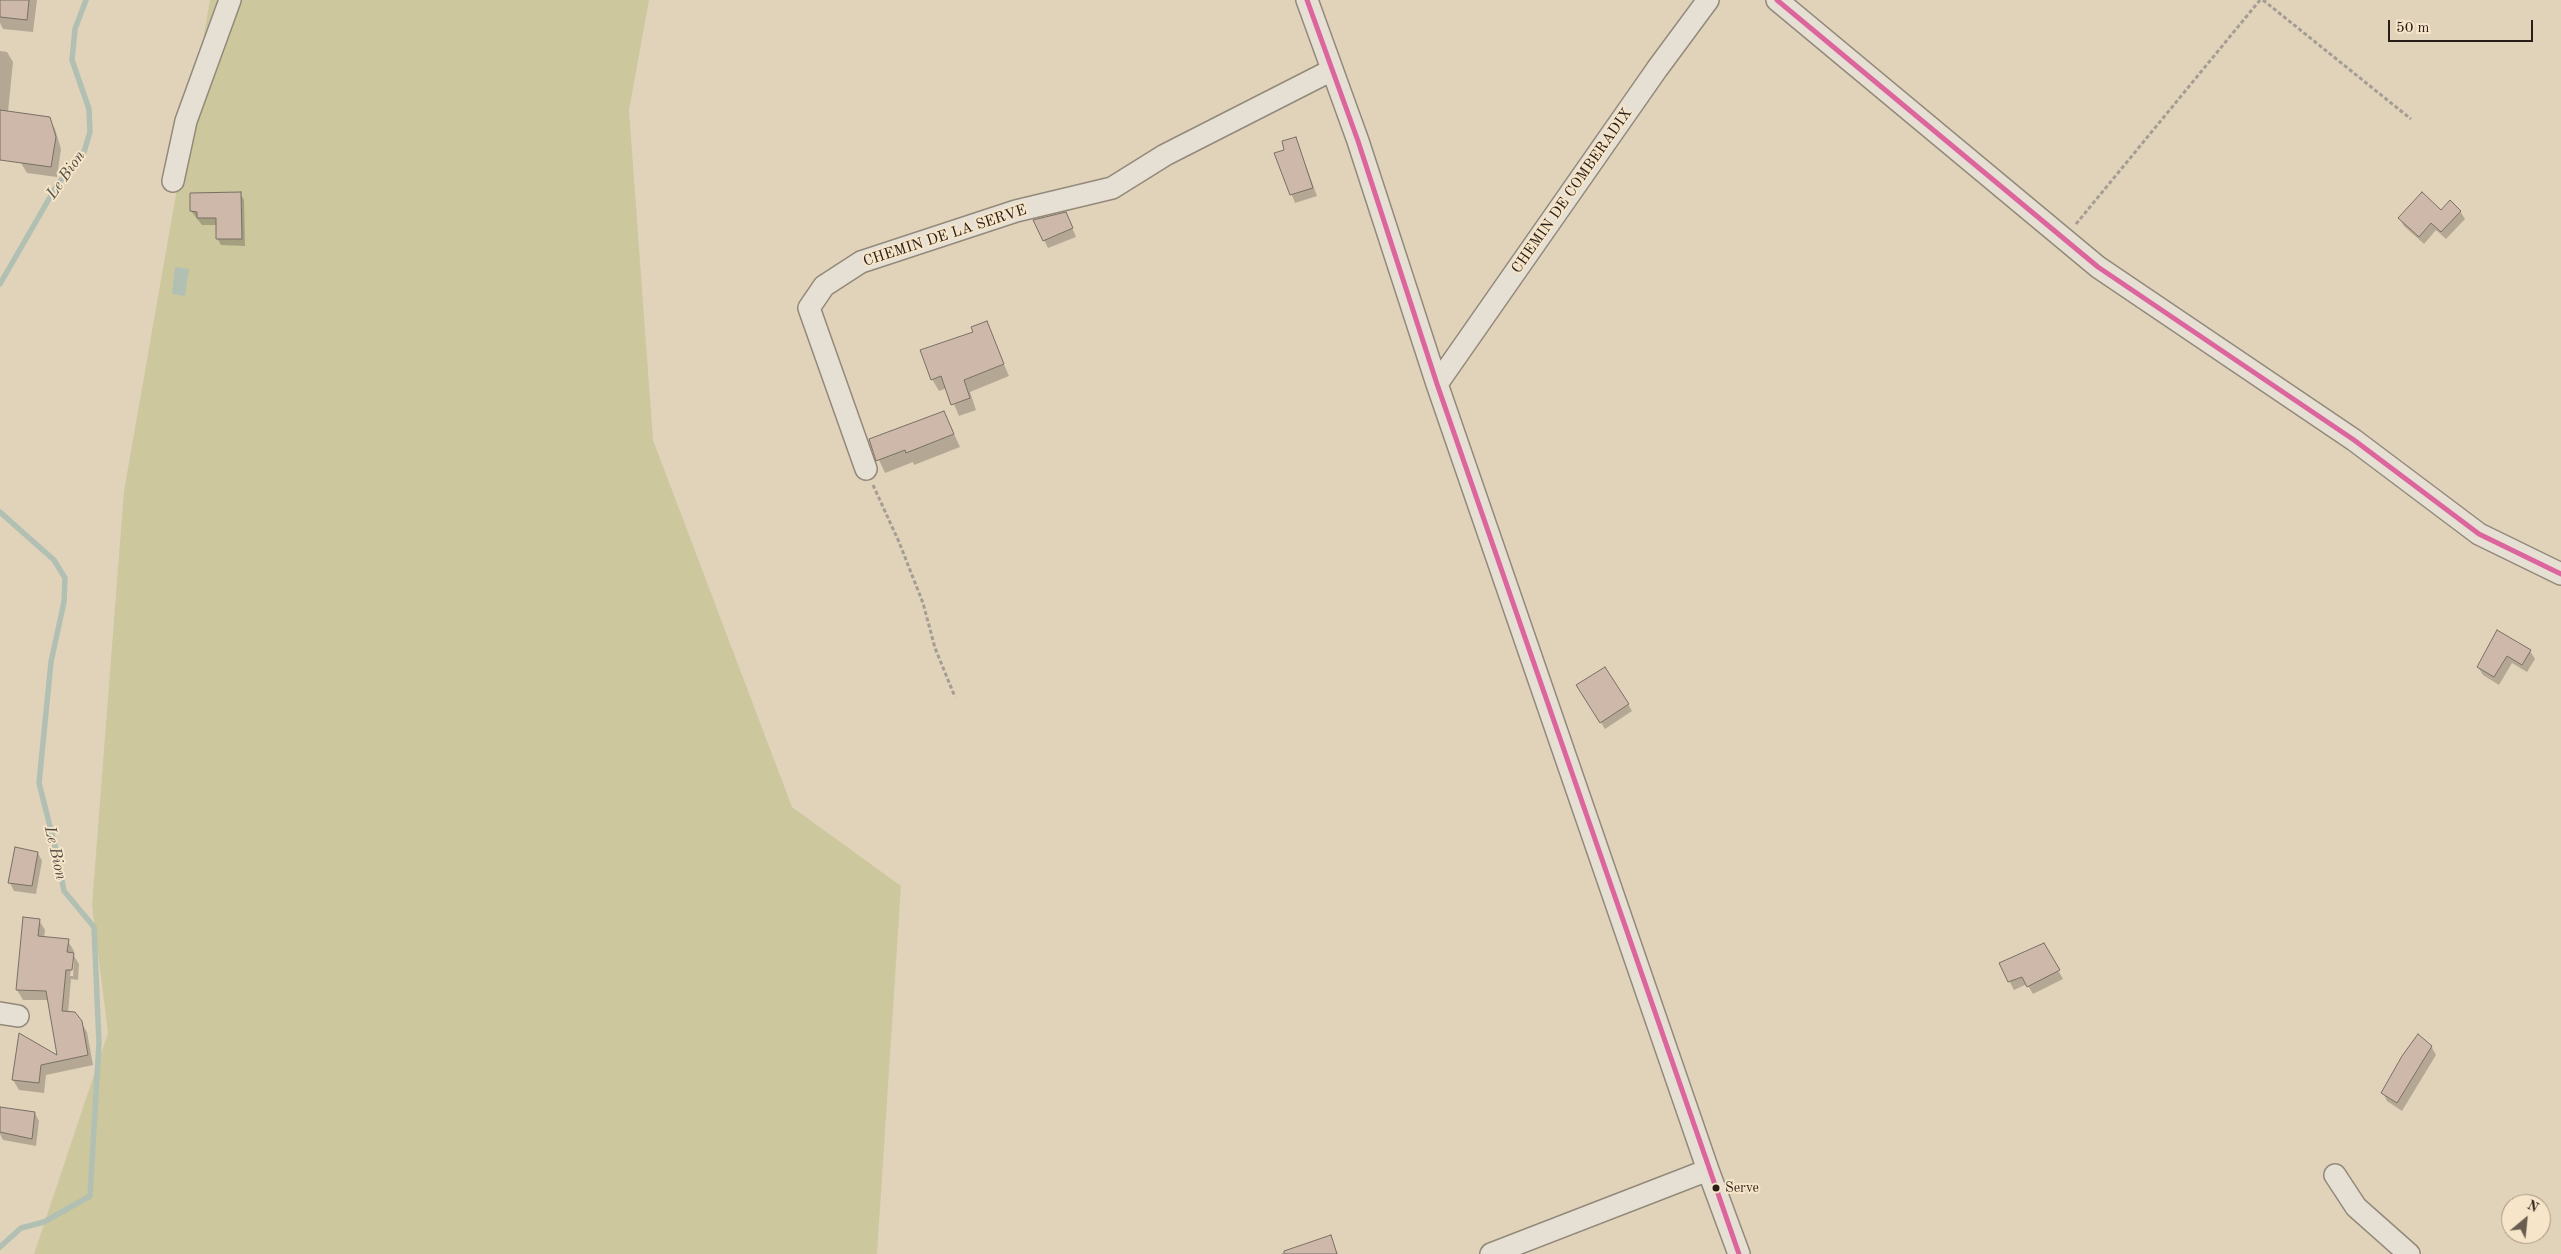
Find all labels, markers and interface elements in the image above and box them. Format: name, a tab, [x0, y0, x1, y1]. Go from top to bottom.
scale bar	[2391, 10, 2536, 42]
text: 50 m	[2396, 21, 2430, 36]
street label: CHEMIN DE COMBERADIX	[1508, 105, 1636, 277]
water label: Le Bion	[42, 147, 90, 203]
street label: CHEMIN DE LA SERVE	[861, 201, 1029, 271]
water label: Le Bion	[39, 824, 71, 882]
place label: Serve	[1725, 1180, 1759, 1196]
marker: Serve	[1711, 1183, 1721, 1193]
north arrow	[2501, 1194, 2551, 1244]
text: N	[2525, 1198, 2541, 1215]

